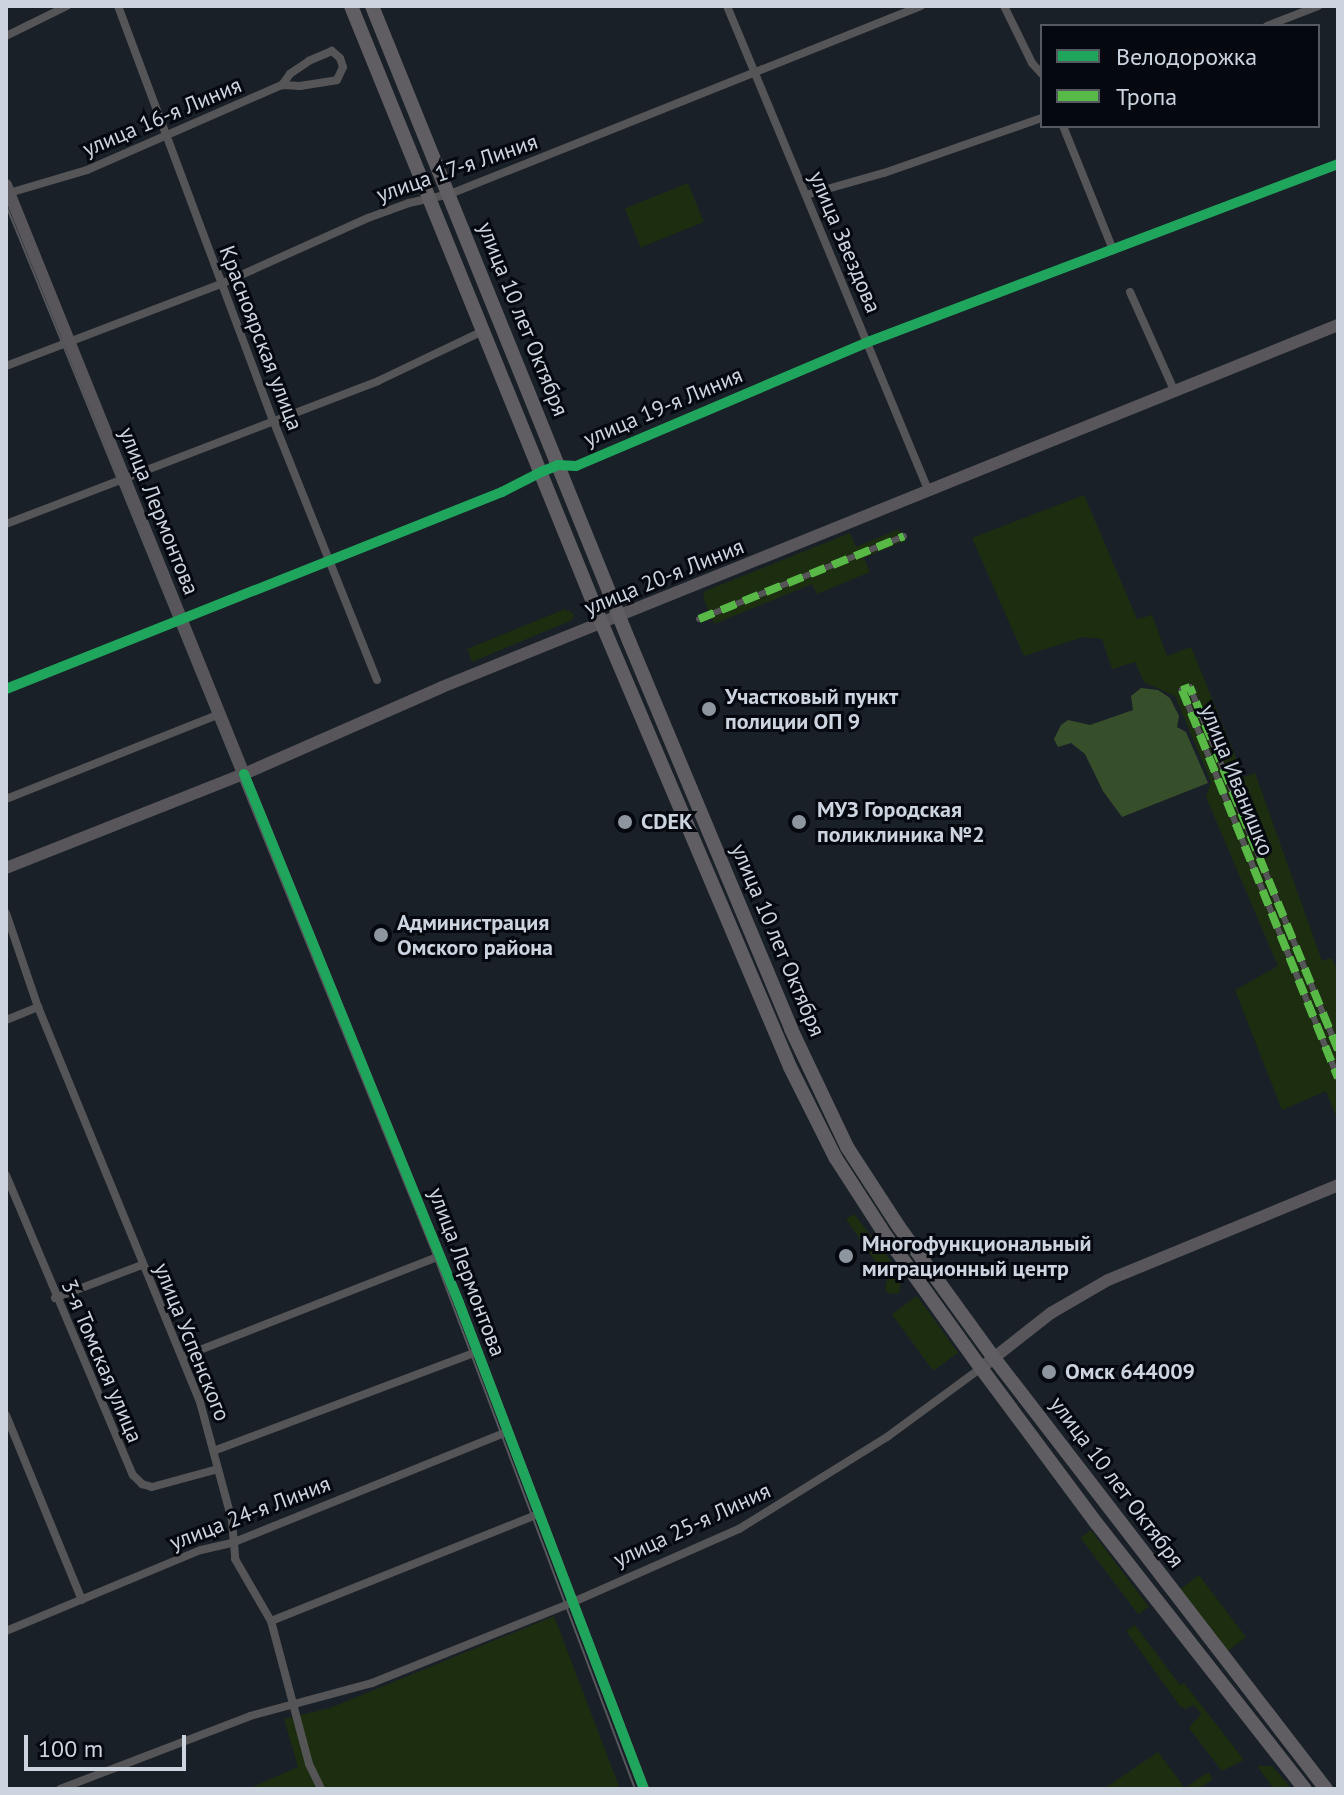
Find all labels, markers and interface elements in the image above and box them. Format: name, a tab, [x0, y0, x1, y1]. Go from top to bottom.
legend	[1040, 24, 1320, 128]
text: Велодорожка	[1116, 41, 1257, 72]
street label: улица 16-я Линия	[79, 72, 245, 162]
text: Тропа	[1116, 81, 1177, 112]
street label: улица 17-я Линия	[373, 128, 541, 208]
street label: улица Звездова	[803, 167, 887, 317]
street label: улица 10 лет Октября	[472, 218, 574, 420]
street label: Красноярская улица	[214, 242, 308, 434]
street label: улица 19-я Линия	[580, 362, 746, 452]
street label: улица Лермонтова	[113, 423, 205, 599]
street label: улица 20-я Линия	[580, 533, 748, 621]
place label: Участковый пункт полиции ОП 9	[725, 683, 898, 734]
marker: Участковый пункт полиции ОП 9	[700, 700, 718, 718]
street label: улица Иванишко	[1195, 700, 1279, 860]
place label: МУЗ Городская поликлиника №2	[817, 796, 985, 848]
place label: CDEK	[641, 809, 693, 835]
marker: МУЗ Городская поликлиника №2	[788, 811, 810, 833]
marker: CDEK	[616, 813, 634, 831]
street label: улица 10 лет Октября	[725, 839, 831, 1041]
place label: Администрация Омского района	[397, 909, 553, 960]
marker: Администрация Омского района	[372, 926, 390, 944]
street label: улица Лермонтова	[423, 1184, 511, 1360]
place label: Многофункциональный миграционный центр	[862, 1230, 1092, 1282]
marker: Многофункциональный миграционный центр	[837, 1247, 855, 1265]
street label: улица Успенского	[148, 1259, 236, 1425]
street label: 3-я Томская улица	[56, 1275, 148, 1447]
place label: Омск 644009	[1065, 1359, 1195, 1385]
marker: Омск 644009	[1040, 1363, 1058, 1381]
street label: улица 10 лет Октября	[1044, 1391, 1190, 1573]
street label: улица 24-я Линия	[166, 1470, 334, 1556]
street label: улица 25-я Линия	[609, 1477, 775, 1573]
scale bar	[28, 1719, 190, 1769]
text: 100 m	[38, 1733, 103, 1764]

